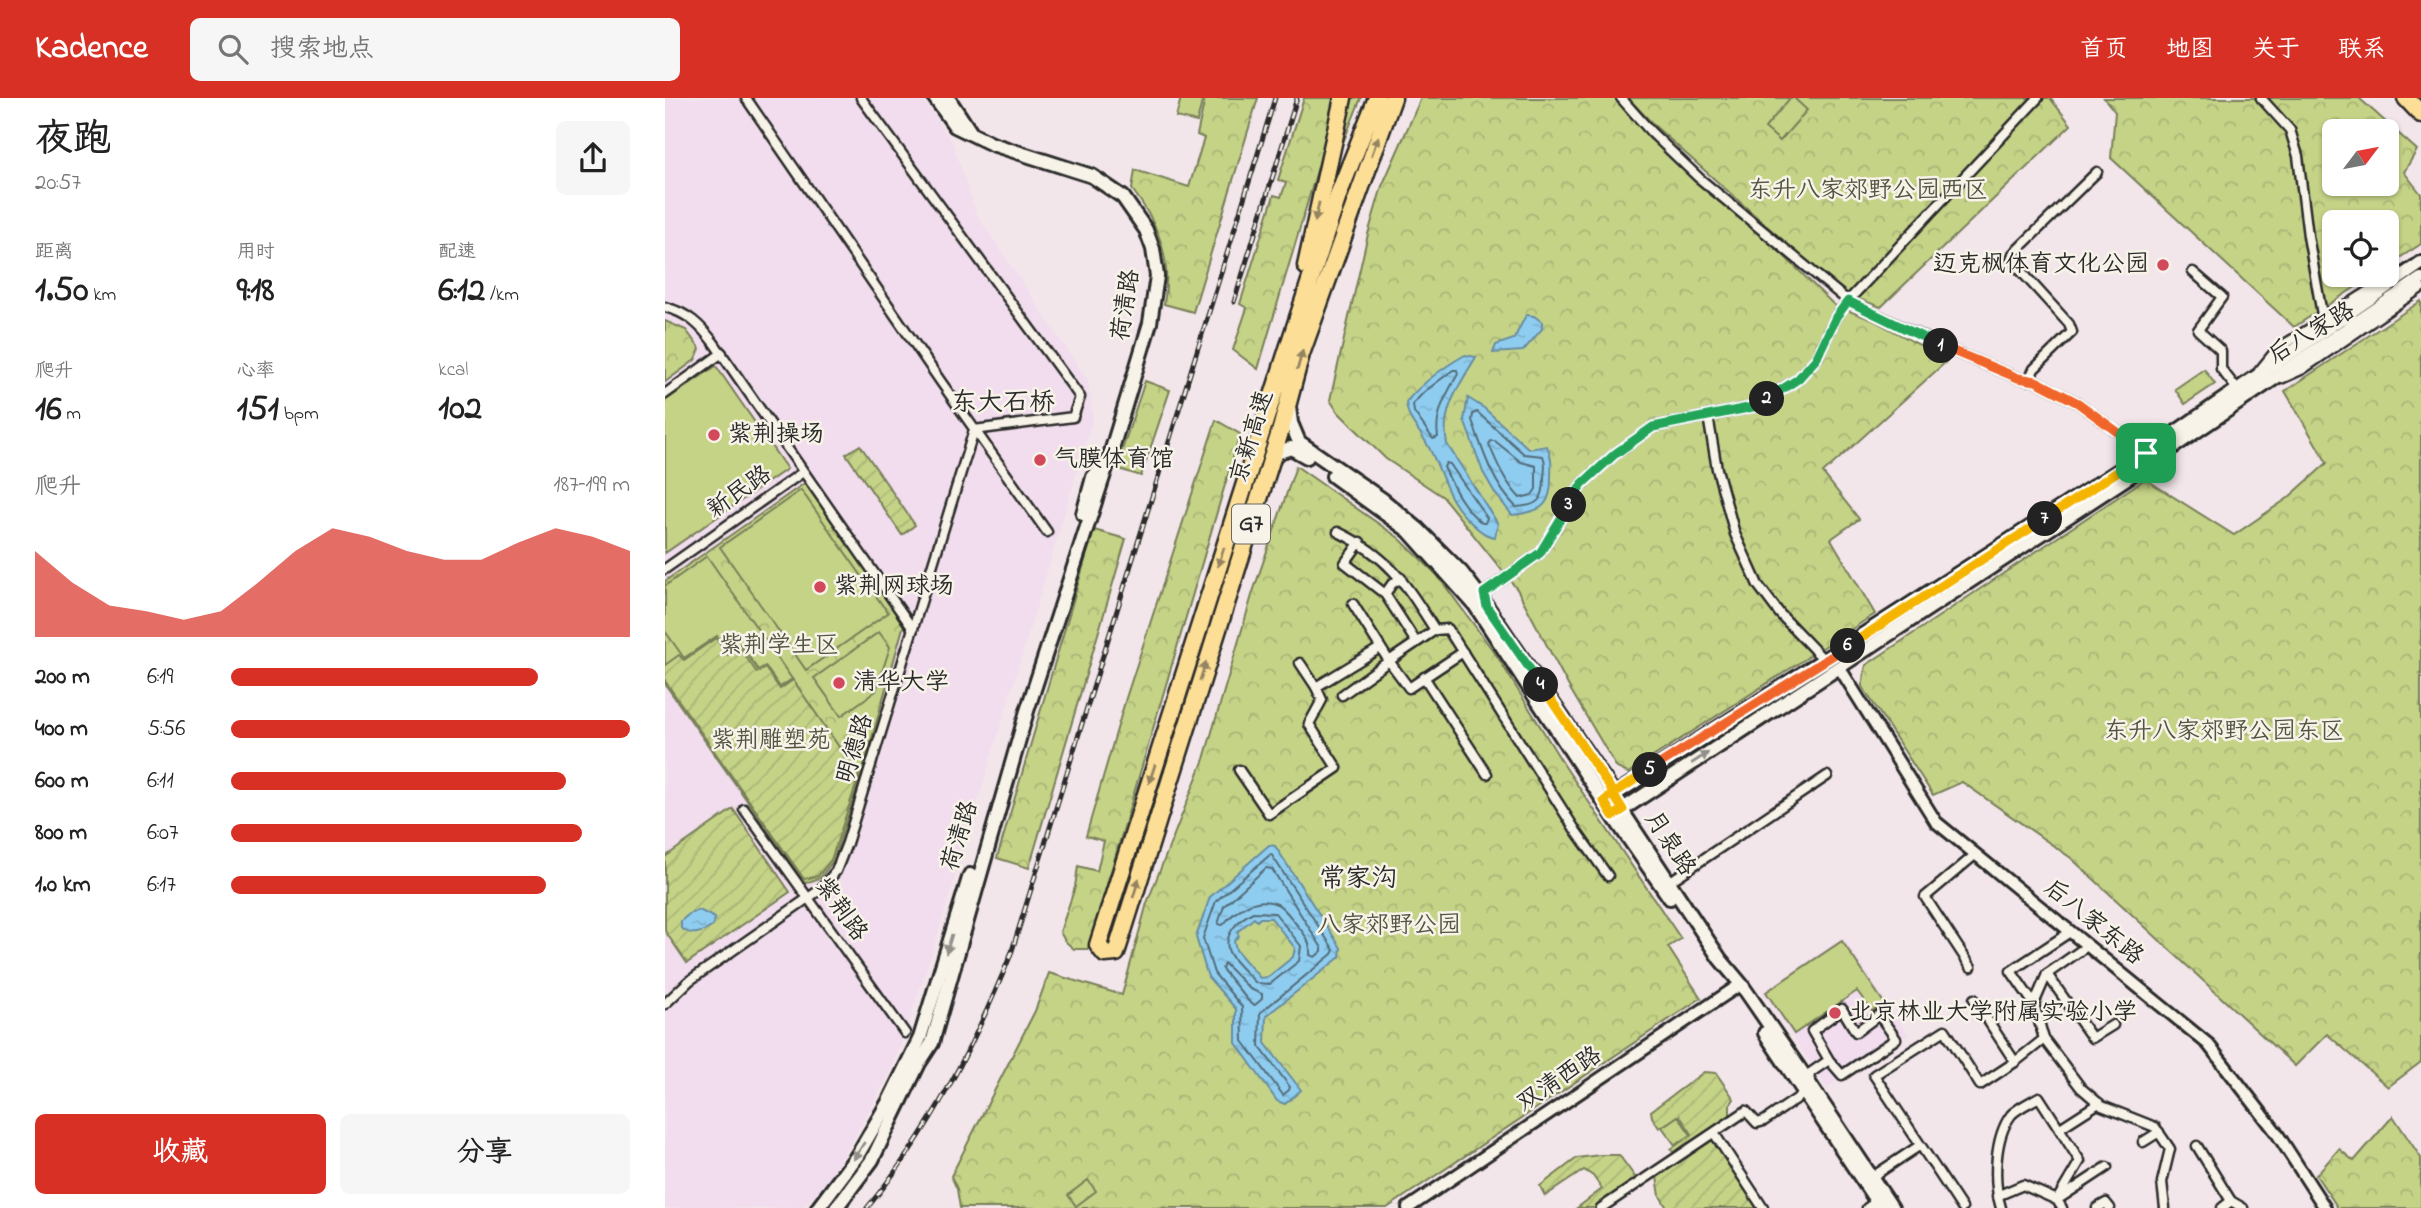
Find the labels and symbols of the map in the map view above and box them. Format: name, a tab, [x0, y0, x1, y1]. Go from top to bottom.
north arrow	[2322, 119, 2399, 196]
one-way arrow	[1370, 135, 1381, 156]
park label: 东升八家郊野公园西区	[1748, 174, 1988, 209]
one-way arrow	[1311, 201, 1322, 223]
place label: 迈克枫体育文化公园	[1933, 248, 2149, 283]
marker: 迈克枫体育文化公园	[2155, 257, 2171, 273]
street label: 荷清路	[1104, 267, 1150, 343]
street label: 后八家路	[2262, 294, 2362, 374]
pin: 1	[1923, 328, 1959, 364]
one-way arrow	[1295, 349, 1305, 370]
pin: 2	[1749, 382, 1785, 416]
district label: 东大石桥	[951, 385, 1055, 423]
street label: 京新高速	[1222, 386, 1284, 488]
place label: 紫荆操场	[728, 418, 824, 453]
pin	[2116, 423, 2176, 483]
marker: 紫荆操场	[706, 427, 722, 443]
place label: 气膜体育馆	[1054, 443, 1174, 478]
marker: 气膜体育馆	[1032, 452, 1048, 468]
street label: 新民路	[700, 458, 780, 528]
pin: 3	[1551, 488, 1587, 522]
pin: 7	[2027, 502, 2063, 536]
road number: G7	[1232, 504, 1270, 544]
one-way arrow	[1215, 547, 1226, 568]
place label: 紫荆网球场	[834, 570, 954, 605]
marker: 紫荆网球场	[812, 579, 828, 595]
pin: 6	[1831, 628, 1865, 664]
park label: 紫荆学生区	[719, 629, 839, 664]
one-way arrow	[1199, 660, 1209, 681]
place label: 清华大学	[853, 666, 949, 701]
pin: 4	[1523, 668, 1559, 702]
marker: 清华大学	[831, 675, 847, 691]
street label: 明德路	[829, 709, 883, 789]
park label: 东升八家郊野公园东区	[2104, 715, 2344, 750]
park label: 紫荆雕塑苑	[711, 724, 831, 759]
pin: 5	[1633, 752, 1667, 788]
one-way arrow	[1690, 752, 1710, 765]
one-way arrow	[1147, 763, 1157, 784]
street label: 荷清路	[934, 796, 988, 876]
street label: 月泉路	[1635, 804, 1703, 884]
district label: 常家沟	[1319, 861, 1397, 899]
street label: 紫荆路	[805, 871, 875, 949]
street label: 后八家东路	[2035, 872, 2151, 974]
one-way arrow	[1131, 877, 1141, 898]
park label: 八家郊野公园	[1317, 909, 1461, 944]
one-way arrow	[943, 933, 954, 954]
place label: 北京林业大学附属实验小学	[1849, 996, 2137, 1031]
marker: 北京林业大学附属实验小学	[1827, 1005, 1843, 1021]
street label: 双清西路	[1510, 1039, 1610, 1121]
one-way arrow	[853, 1142, 866, 1161]

